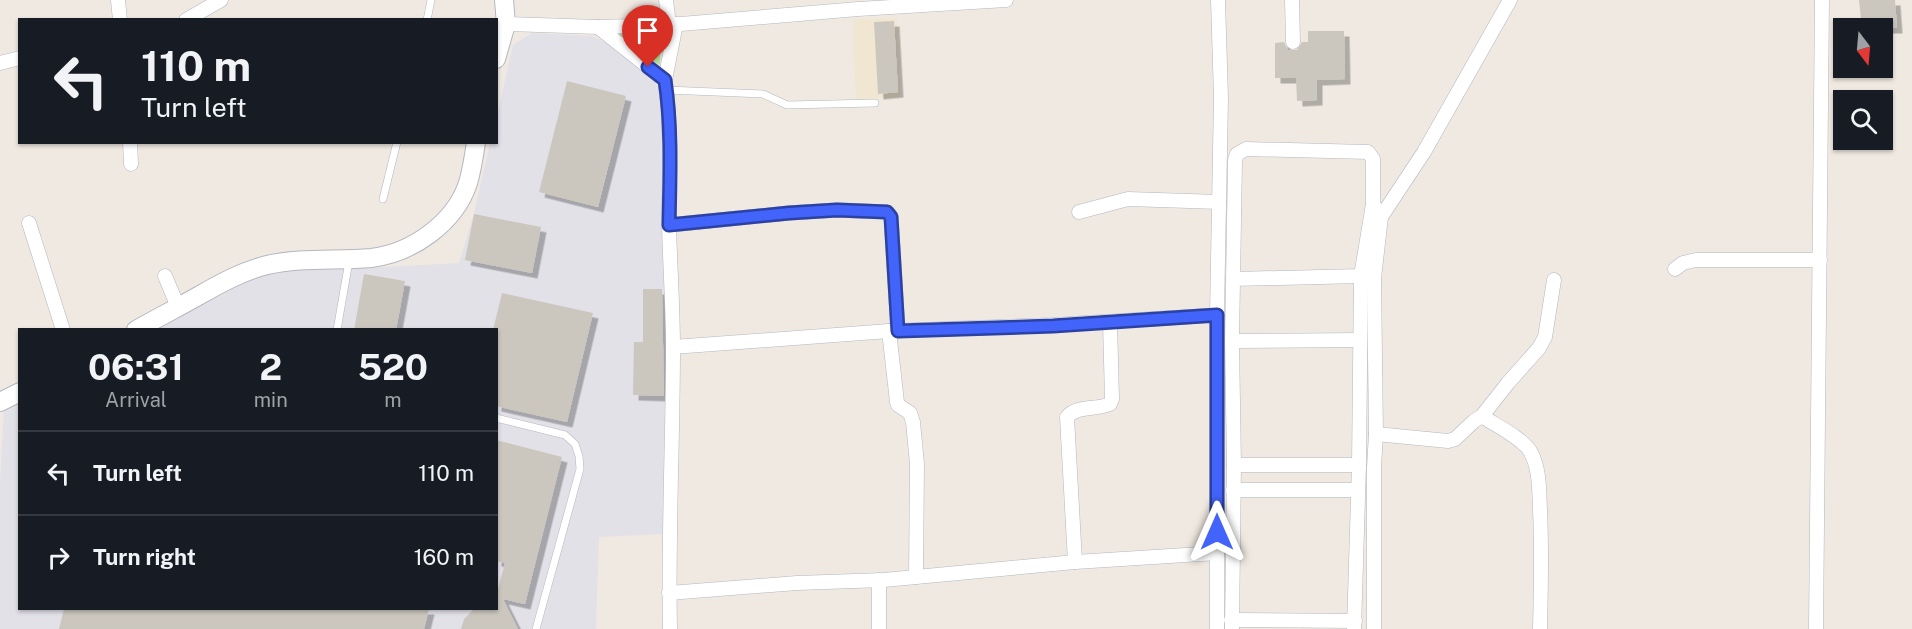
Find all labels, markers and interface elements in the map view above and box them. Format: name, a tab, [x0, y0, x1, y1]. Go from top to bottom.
pin	[622, 5, 673, 67]
icon: arrive	[631, 14, 664, 47]
north arrow	[1833, 18, 1893, 78]
map controls	[1833, 18, 1893, 150]
text: 110 m	[141, 41, 251, 90]
icon: left	[42, 42, 120, 120]
button: search	[1833, 90, 1893, 150]
text: Turn left	[141, 91, 247, 123]
text: 06:31	[88, 346, 184, 388]
text: 2	[259, 346, 282, 388]
text: 520	[358, 346, 428, 388]
text: Arrival	[105, 388, 167, 412]
text: min	[254, 388, 288, 412]
text: m	[384, 388, 402, 412]
icon: left	[42, 457, 75, 490]
text: Turn left	[93, 460, 182, 486]
text: 110 m	[418, 460, 474, 486]
position arrow	[1185, 500, 1249, 564]
icon: right	[42, 541, 75, 574]
text: Turn right	[93, 544, 196, 570]
text: 160 m	[414, 544, 474, 570]

